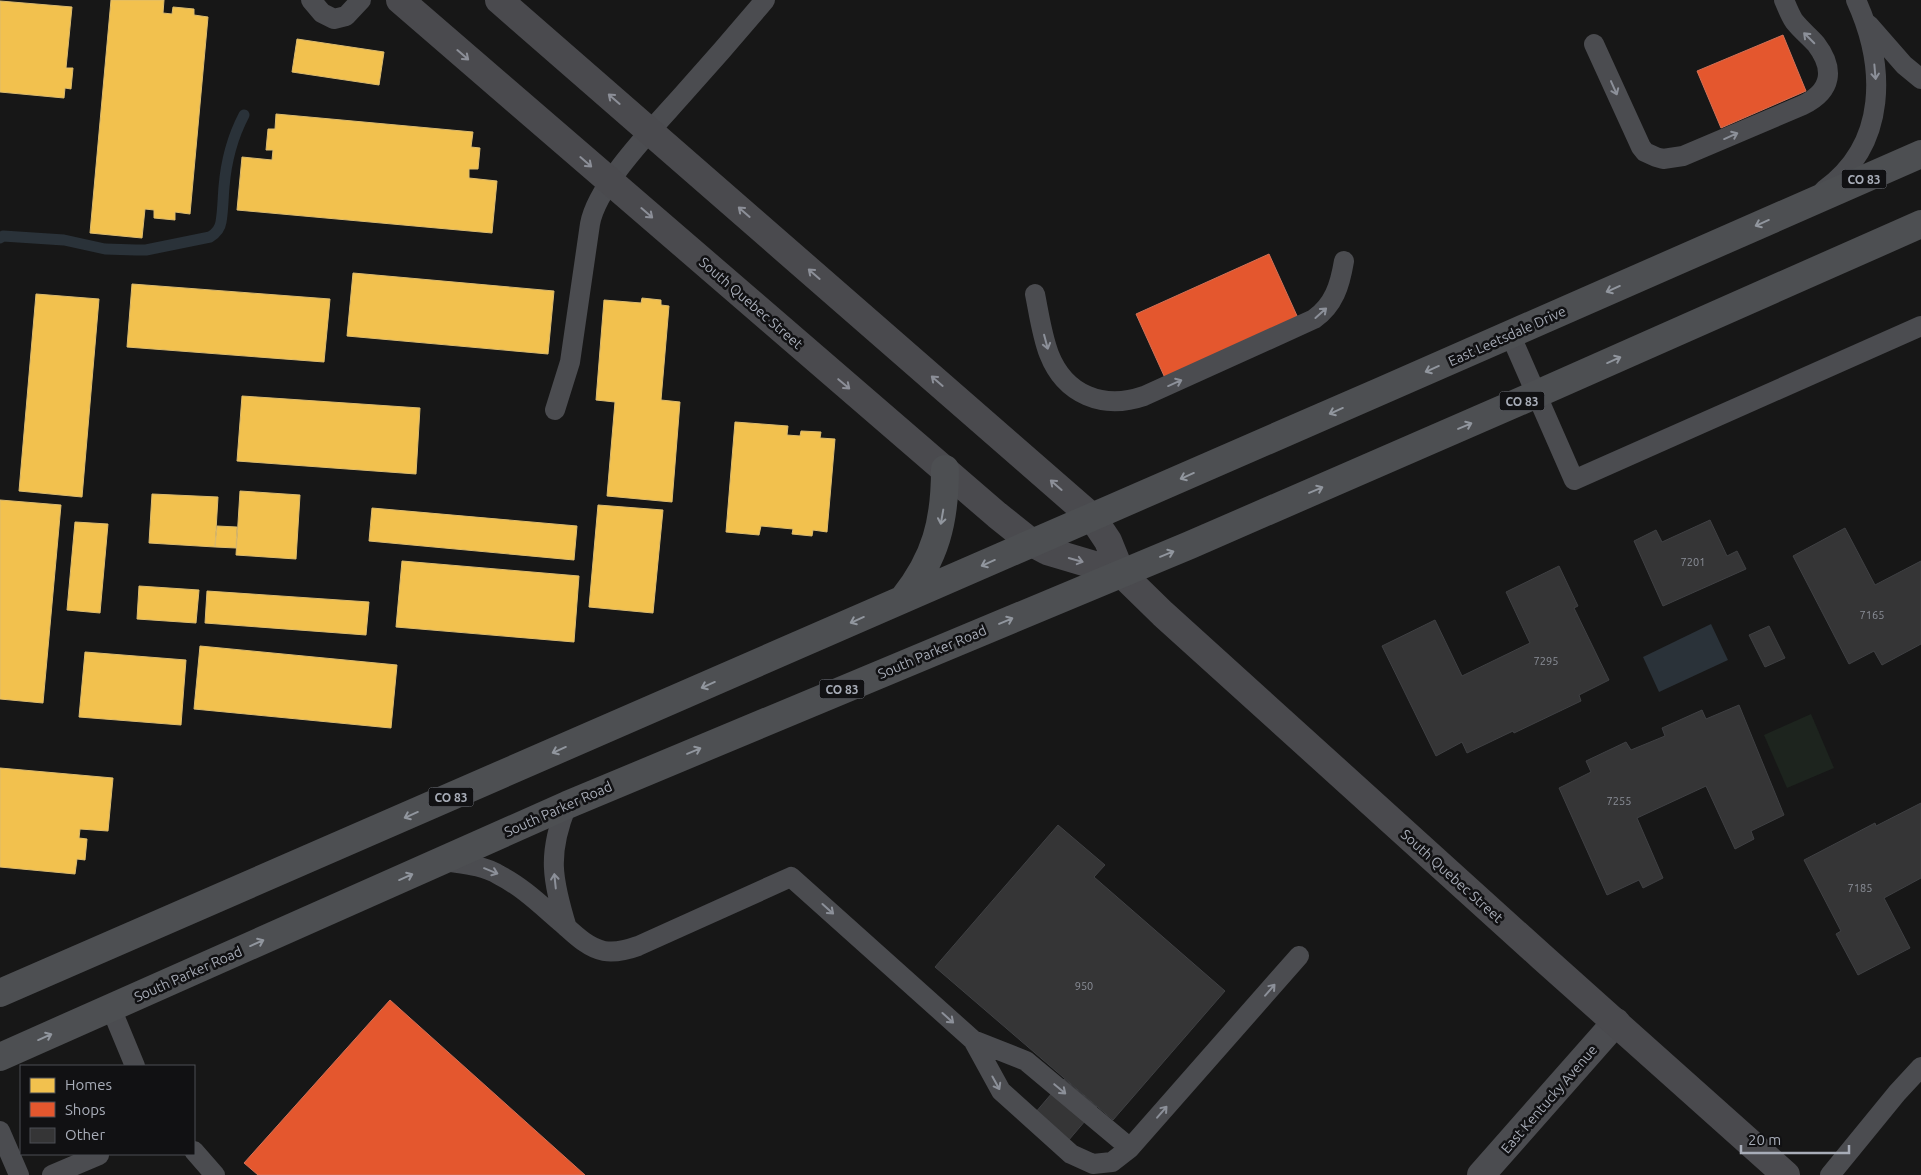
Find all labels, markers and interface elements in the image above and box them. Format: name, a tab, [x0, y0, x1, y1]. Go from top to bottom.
one-way arrow	[1803, 32, 1816, 44]
one-way arrow	[457, 49, 470, 61]
one-way arrow	[1870, 64, 1880, 80]
one-way arrow	[1609, 81, 1619, 96]
one-way arrow	[608, 93, 621, 104]
one-way arrow	[1723, 130, 1738, 140]
one-way arrow	[579, 156, 592, 167]
road number: CO 83	[1842, 170, 1886, 188]
one-way arrow	[738, 207, 751, 218]
one-way arrow	[640, 208, 653, 219]
one-way arrow	[1755, 219, 1770, 229]
street label: South Quebec Street	[696, 254, 806, 353]
one-way arrow	[808, 268, 821, 279]
one-way arrow	[1606, 285, 1621, 295]
street label: East Leetsdale Drive	[1446, 303, 1568, 369]
one-way arrow	[1314, 307, 1327, 319]
one-way arrow	[1042, 333, 1051, 349]
one-way arrow	[1606, 355, 1621, 365]
one-way arrow	[1425, 364, 1440, 374]
one-way arrow	[930, 375, 943, 386]
one-way arrow	[1167, 377, 1182, 387]
one-way arrow	[838, 378, 851, 389]
road number: CO 83	[1500, 392, 1544, 411]
one-way arrow	[1329, 406, 1344, 416]
one-way arrow	[1457, 420, 1472, 430]
one-way arrow	[1180, 471, 1195, 481]
one-way arrow	[1049, 479, 1062, 491]
one-way arrow	[1308, 485, 1323, 495]
one-way arrow	[937, 509, 947, 525]
one-way arrow	[1159, 549, 1174, 558]
one-way arrow	[1068, 556, 1084, 566]
house number: 7201	[1681, 556, 1705, 568]
one-way arrow	[981, 558, 996, 568]
house number: 7165	[1860, 609, 1884, 621]
one-way arrow	[850, 615, 865, 625]
one-way arrow	[998, 616, 1013, 626]
street label: South Parker Road	[875, 622, 989, 682]
house number: 7295	[1534, 655, 1558, 667]
one-way arrow	[701, 680, 716, 690]
road number: CO 83	[820, 680, 864, 699]
one-way arrow	[686, 745, 701, 755]
one-way arrow	[552, 746, 567, 755]
street label: South Parker Road	[502, 778, 614, 840]
road number: CO 83	[428, 788, 474, 806]
house number: 7255	[1607, 795, 1631, 807]
one-way arrow	[403, 811, 418, 820]
street label: South Quebec Street	[1398, 826, 1507, 926]
one-way arrow	[483, 867, 498, 877]
one-way arrow	[398, 872, 413, 882]
one-way arrow	[550, 873, 560, 889]
house number: 7185	[1848, 882, 1872, 894]
one-way arrow	[821, 904, 834, 915]
one-way arrow	[249, 938, 264, 948]
street label: South Parker Road	[132, 943, 244, 1005]
house number: 950	[1075, 980, 1093, 992]
one-way arrow	[1264, 983, 1276, 996]
one-way arrow	[942, 1012, 955, 1024]
one-way arrow	[37, 1032, 52, 1042]
street label: East Kentucky Avenue	[1498, 1042, 1600, 1156]
legend	[20, 1065, 195, 1155]
one-way arrow	[992, 1075, 1002, 1090]
text: Homes	[65, 1076, 112, 1093]
one-way arrow	[1053, 1083, 1066, 1094]
text: Shops	[65, 1101, 106, 1118]
one-way arrow	[1157, 1105, 1168, 1118]
scale bar	[1741, 1122, 1848, 1154]
text: Other	[65, 1126, 105, 1143]
text: 20 m	[1748, 1131, 1781, 1148]

